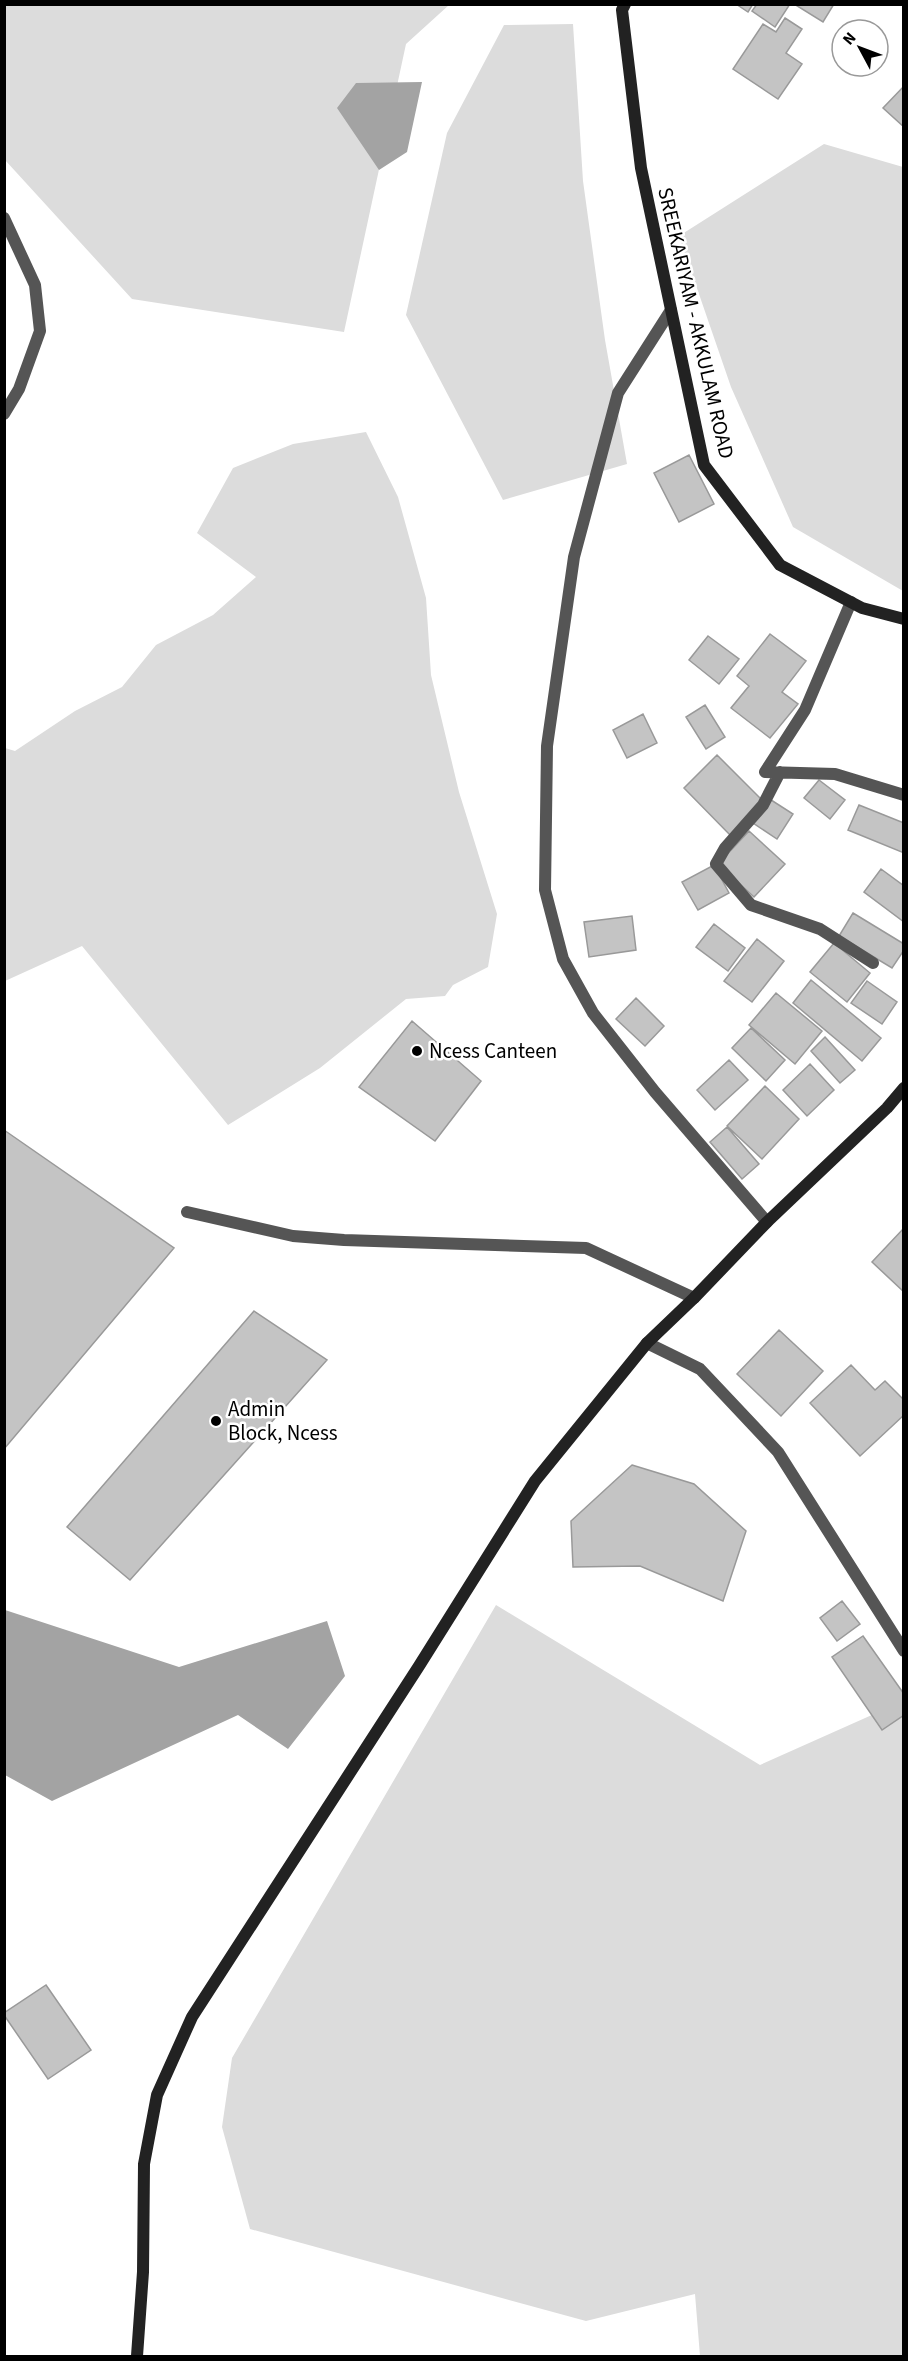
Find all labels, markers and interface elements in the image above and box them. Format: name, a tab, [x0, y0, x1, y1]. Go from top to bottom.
north arrow	[830, 18, 890, 78]
text: N	[838, 28, 861, 50]
street label: SREEKARIYAM - AKKULAM ROAD	[650, 184, 742, 462]
place label: Ncess Canteen	[429, 1036, 557, 1066]
marker: Ncess Canteen	[410, 1044, 424, 1058]
place label: Admin Block, Ncess	[228, 1394, 338, 1448]
marker: Admin Block, Ncess	[209, 1414, 223, 1428]

